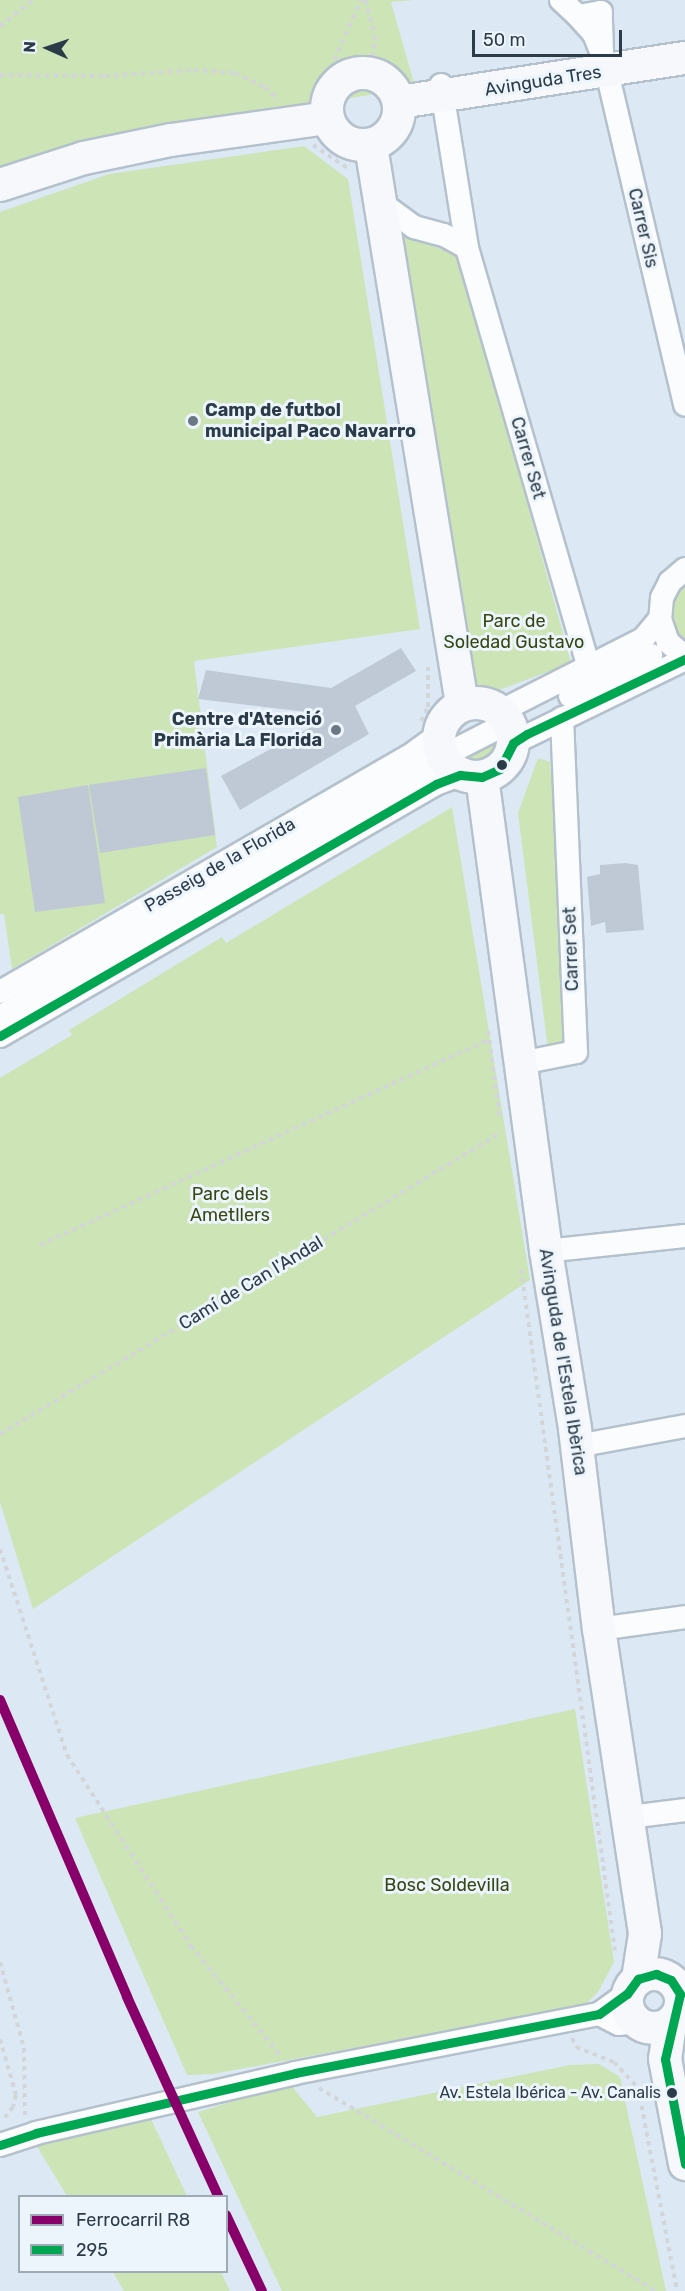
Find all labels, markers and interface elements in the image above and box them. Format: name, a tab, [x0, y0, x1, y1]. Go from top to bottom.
north arrow	[18, 18, 78, 78]
scale bar	[475, 18, 625, 56]
text: 50 m	[483, 29, 526, 51]
text: N	[20, 41, 39, 53]
street label: Avinguda Tres	[483, 61, 603, 101]
street label: Carrer Sis	[623, 186, 663, 270]
place label: Camp de futbol municipal Paco Navarro	[205, 400, 416, 442]
marker: Camp de futbol municipal Paco Navarro	[186, 414, 200, 428]
street label: Carrer Set	[506, 414, 550, 502]
park label: Parc de Soledad Gustavo	[444, 611, 584, 654]
place label: Centre d'Atenció Primària La Florida	[154, 709, 322, 752]
marker: Centre d'Atenció Primària La Florida	[327, 721, 345, 739]
unlabelled marker	[496, 759, 508, 771]
street label: Passeig de la Florida	[141, 813, 299, 917]
street label: Carrer Set	[559, 906, 583, 992]
park label: Parc dels Ametllers	[190, 1184, 270, 1226]
street label: Camí de Can l'Andal	[175, 1231, 327, 1335]
street label: Avinguda de l'Estela Ibèrica	[534, 1247, 592, 1477]
park label: Bosc Soldevilla	[384, 1874, 510, 1896]
place label: Av. Estela Ibérica - Av. Canalis	[439, 2083, 661, 2103]
marker: Av. Estela Ibérica - Av. Canalis	[666, 2087, 678, 2099]
legend	[18, 2195, 228, 2273]
text: Ferrocarril R8	[76, 2209, 190, 2231]
text: 295	[76, 2239, 108, 2261]

